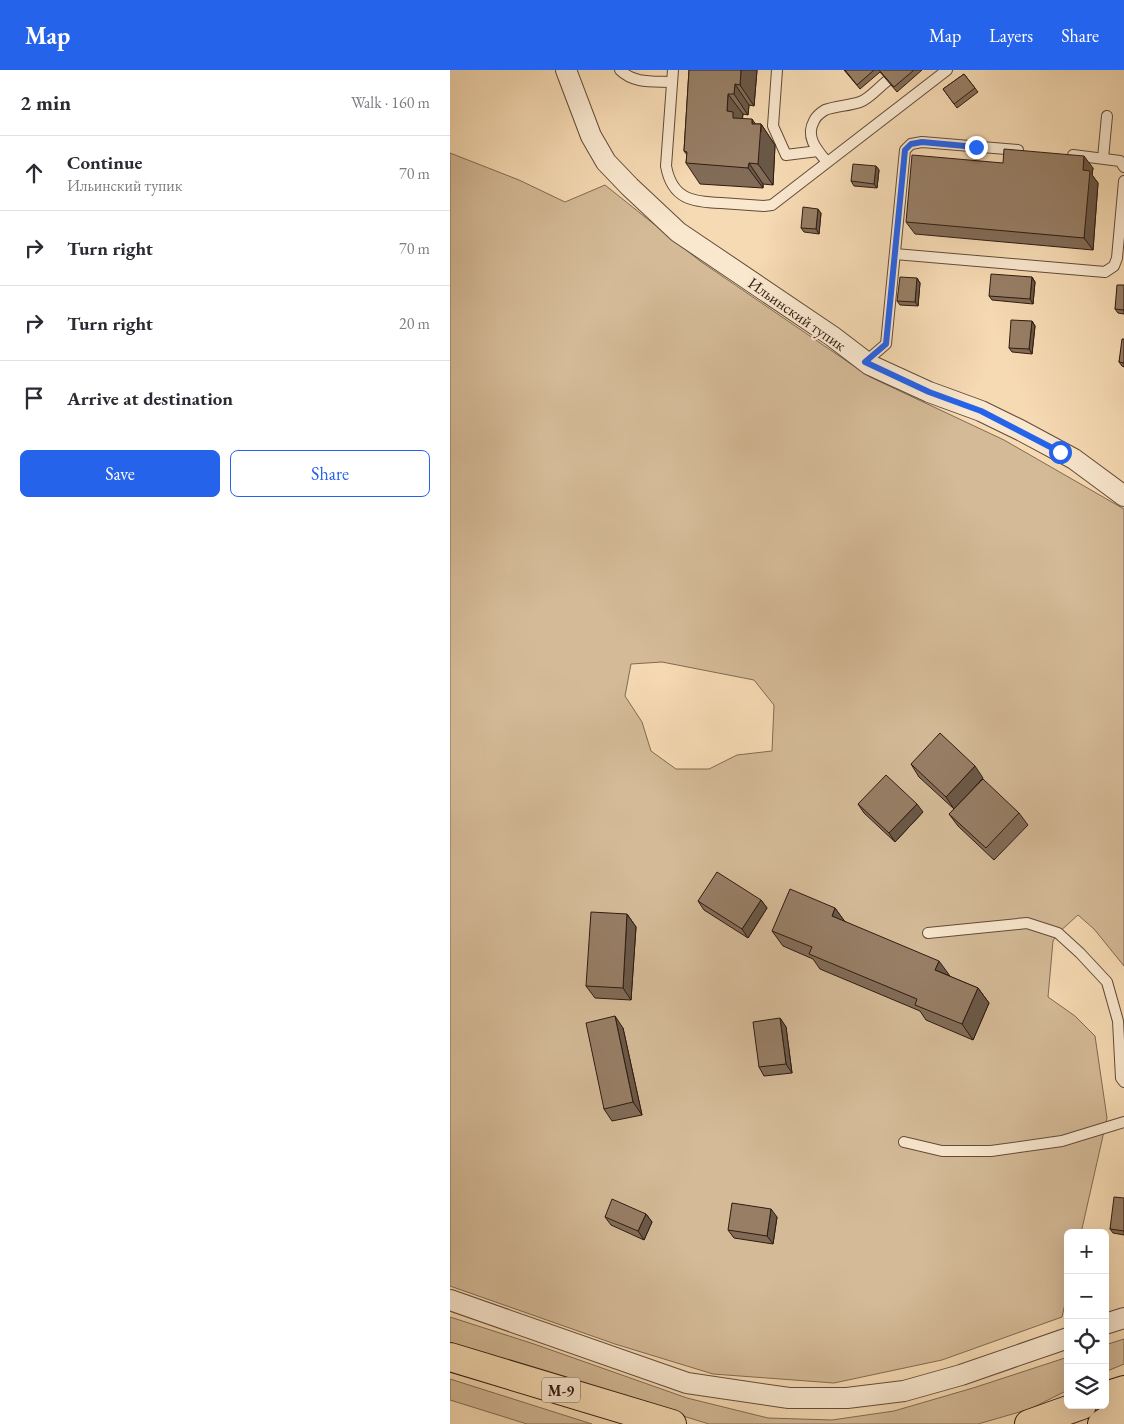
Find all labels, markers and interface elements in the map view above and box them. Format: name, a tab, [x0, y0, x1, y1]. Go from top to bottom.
text: Map	[25, 20, 70, 51]
text: Map	[929, 24, 961, 47]
text: Layers	[989, 24, 1033, 47]
text: Share	[1061, 24, 1099, 47]
text: 2 min	[20, 89, 71, 116]
text: Walk · 160 m	[351, 92, 430, 113]
route end	[965, 136, 988, 159]
text: Continue	[67, 150, 142, 175]
icon: ahead	[20, 159, 48, 187]
text: 70 m	[399, 163, 430, 184]
text: Ильинский тупик	[67, 175, 182, 196]
icon: right	[20, 234, 48, 262]
text: Turn right	[67, 236, 153, 261]
text: 70 m	[399, 238, 430, 259]
street label: Ильинский тупик	[744, 272, 851, 356]
icon: right	[20, 309, 48, 337]
text: Turn right	[67, 311, 153, 336]
text: 20 m	[399, 313, 430, 334]
icon: arrive	[20, 384, 48, 412]
text: Arrive at destination	[67, 386, 233, 411]
route start	[1049, 441, 1072, 464]
button: Save	[20, 450, 220, 497]
button: Share	[230, 450, 430, 497]
map controls	[1064, 1229, 1109, 1409]
button: +	[1064, 1229, 1109, 1274]
button: −	[1064, 1274, 1109, 1319]
button: locate	[1064, 1319, 1109, 1364]
button: layers	[1064, 1364, 1109, 1409]
road number: М-9	[542, 1378, 580, 1402]

